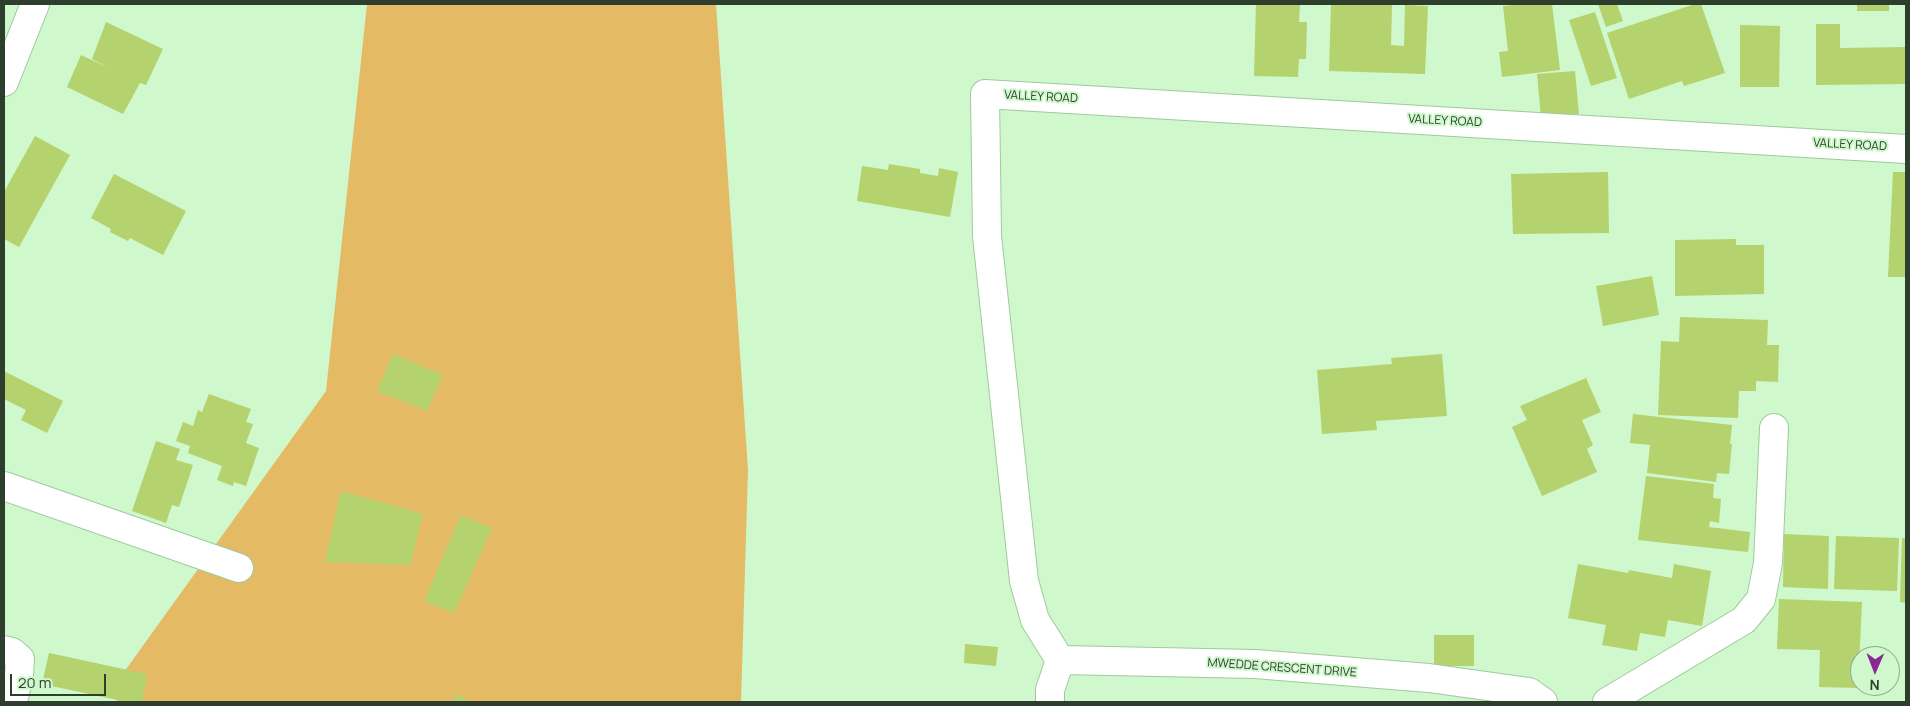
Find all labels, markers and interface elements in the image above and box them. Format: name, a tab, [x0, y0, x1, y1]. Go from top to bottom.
street label: VALLEY ROAD	[1004, 88, 1078, 106]
street label: VALLEY ROAD	[1408, 112, 1482, 130]
street label: VALLEY ROAD	[1813, 136, 1887, 154]
north arrow	[1850, 646, 1900, 696]
street label: MWEDDE CRESCENT DRIVE	[1207, 656, 1357, 680]
scale bar	[12, 664, 109, 696]
text: 20 m	[18, 672, 51, 693]
text: N	[1870, 676, 1880, 695]

